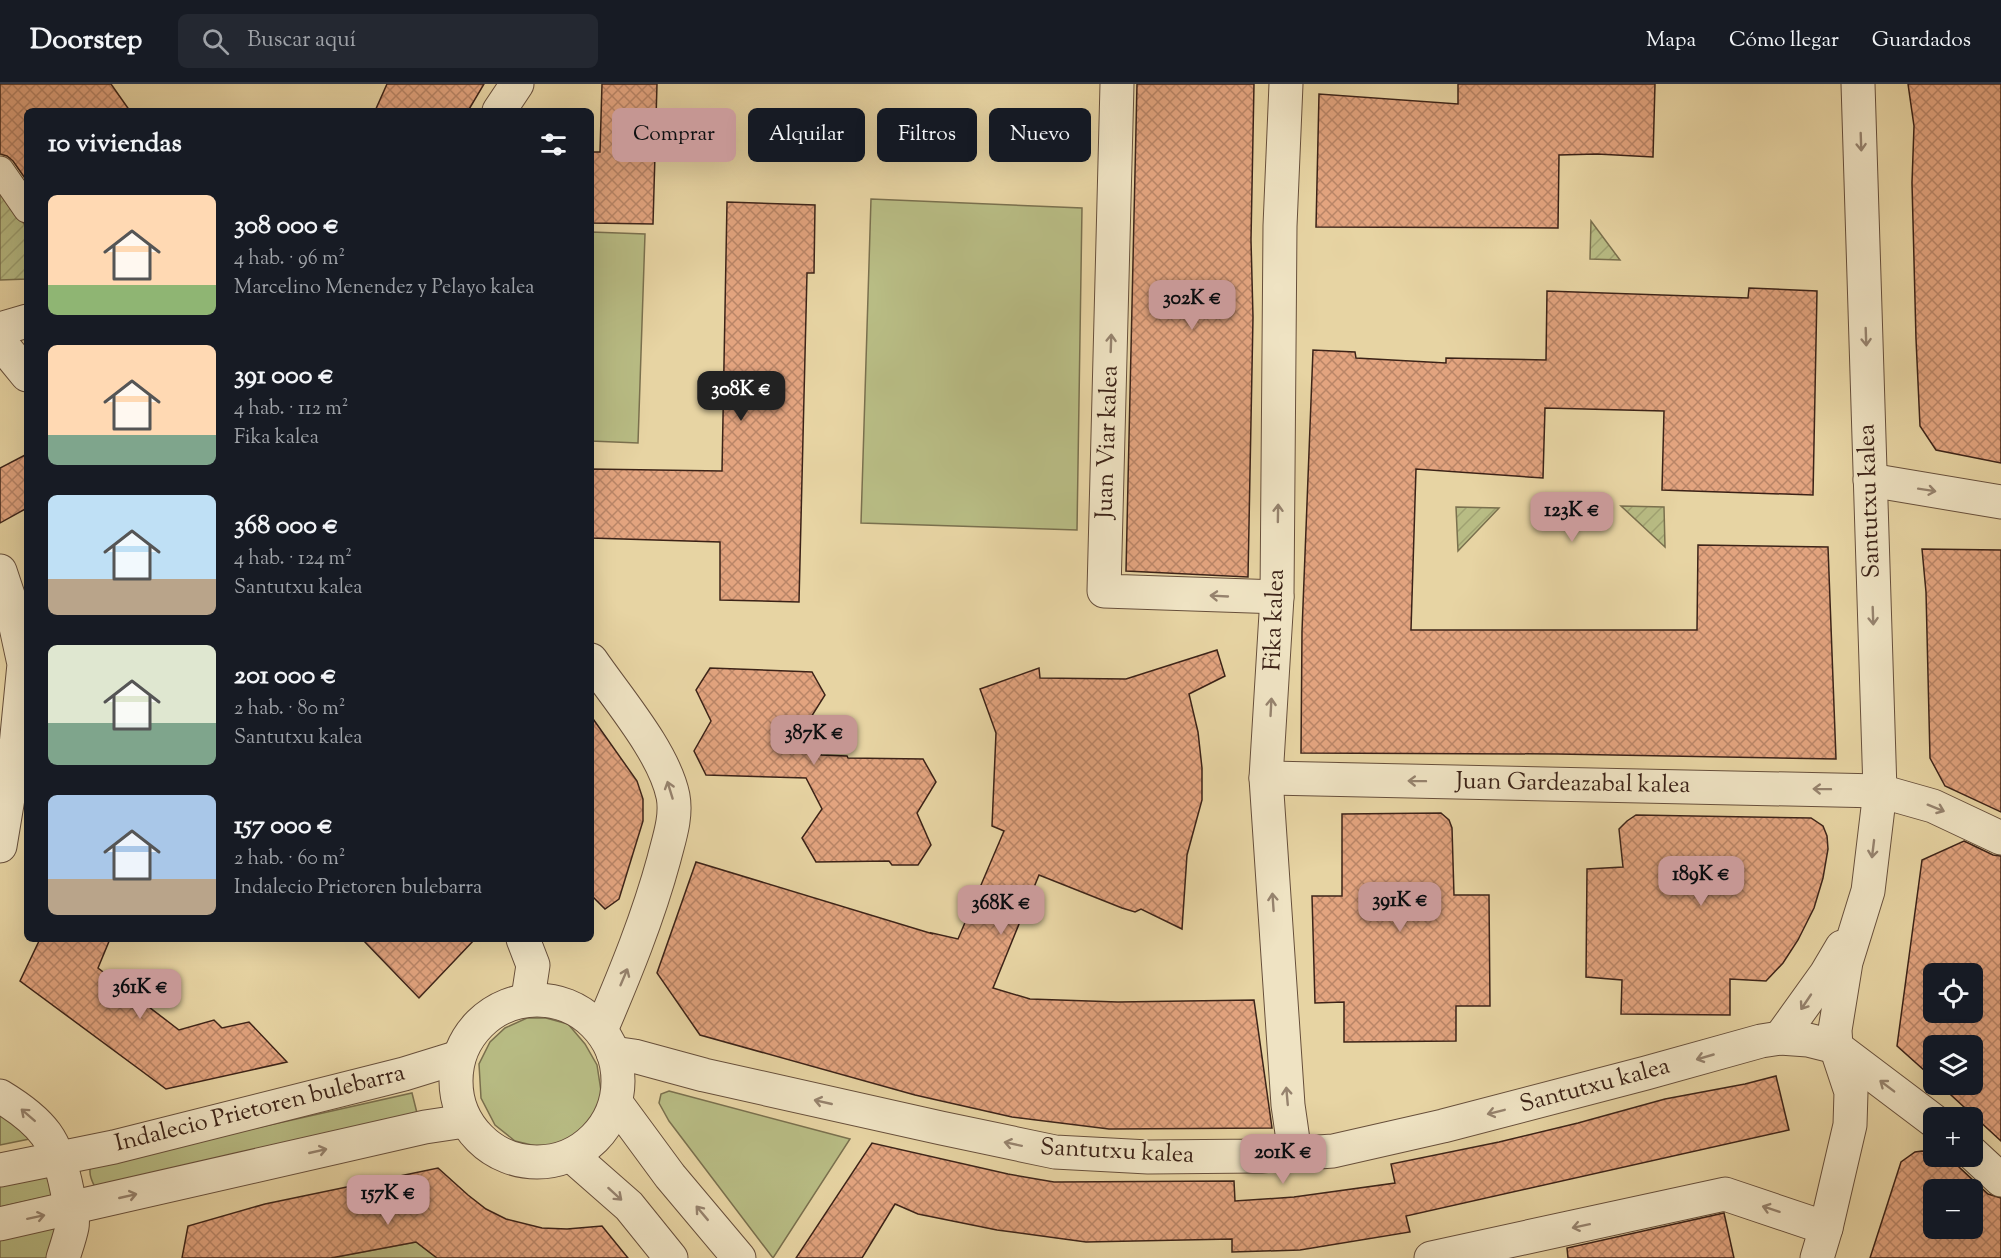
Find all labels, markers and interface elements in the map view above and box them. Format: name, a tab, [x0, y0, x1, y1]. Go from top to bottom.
search box	[178, 14, 598, 68]
text: Doorstep	[30, 21, 142, 61]
icon: search	[199, 25, 232, 58]
text: Buscar aquí	[247, 25, 356, 57]
text: Mapa	[1646, 26, 1696, 56]
text: Cómo llegar	[1729, 26, 1839, 56]
text: Guardados	[1872, 26, 1971, 56]
chip: Comprar	[612, 108, 736, 162]
chip: Alquilar	[748, 108, 865, 162]
chip: Filtros	[877, 108, 977, 162]
chip: Nuevo	[989, 108, 1091, 162]
text: 10 viviendas	[48, 126, 182, 163]
icon: filters	[537, 128, 570, 161]
one-way arrow	[1855, 132, 1866, 152]
text: 308 000 €	[234, 208, 339, 245]
icon: home	[96, 219, 168, 291]
text: 4 hab. · 96 m²	[234, 245, 345, 274]
text: Marcelino Menendez y Pelayo kalea	[234, 274, 535, 303]
pin: 302K €	[1143, 280, 1241, 331]
text: 302K €	[1163, 285, 1221, 314]
one-way arrow	[1860, 327, 1872, 347]
one-way arrow	[1105, 333, 1116, 353]
text: 391 000 €	[234, 358, 334, 395]
street label: Juan Viar kalea	[1088, 365, 1128, 521]
icon: home	[96, 369, 168, 441]
pin: 308K €	[692, 371, 790, 422]
text: 308K €	[711, 376, 771, 405]
text: 4 hab. · 112 m²	[234, 395, 349, 424]
street label: Santutxu kalea	[1850, 423, 1890, 579]
text: Fika kalea	[234, 424, 319, 453]
one-way arrow	[1917, 485, 1937, 496]
pin: 123K €	[1523, 492, 1621, 543]
text: 123K €	[1544, 497, 1600, 526]
one-way arrow	[1272, 503, 1283, 523]
text: 368 000 €	[234, 508, 339, 545]
icon: home	[96, 519, 168, 591]
text: 4 hab. · 124 m²	[234, 545, 352, 574]
street label: Fika kalea	[1256, 569, 1294, 671]
text: Santutxu kalea	[234, 574, 363, 603]
one-way arrow	[1209, 591, 1229, 602]
one-way arrow	[1868, 606, 1879, 626]
text: 201 000 €	[234, 658, 337, 695]
icon: home	[96, 669, 168, 741]
text: 2 hab. · 80 m²	[234, 695, 346, 724]
one-way arrow	[1266, 698, 1277, 718]
pin: 387K €	[765, 715, 863, 766]
text: 387K €	[784, 720, 844, 749]
text: Santutxu kalea	[234, 724, 363, 753]
street label: Juan Gardeazabal kalea	[1453, 765, 1691, 803]
one-way arrow	[1407, 775, 1427, 787]
one-way arrow	[664, 781, 675, 800]
one-way arrow	[1812, 783, 1832, 795]
one-way arrow	[1926, 803, 1945, 814]
text: 157 000 €	[234, 808, 333, 845]
icon: home	[96, 819, 168, 891]
one-way arrow	[1868, 838, 1879, 858]
text: 2 hab. · 60 m²	[234, 845, 345, 874]
pin: 189K €	[1652, 856, 1750, 907]
text: 189K €	[1672, 861, 1730, 890]
text: Indalecio Prietoren bulebarra	[234, 874, 482, 903]
pin: 391K €	[1351, 882, 1449, 933]
pin: 368K €	[952, 885, 1050, 936]
text: 391K €	[1372, 887, 1428, 916]
text: 368K €	[972, 890, 1030, 919]
one-way arrow	[1267, 892, 1278, 912]
map controls	[1923, 963, 1983, 1239]
button: locate	[1923, 963, 1983, 1023]
one-way arrow	[619, 968, 630, 986]
pin: 361K €	[91, 969, 189, 1020]
text: 361K €	[112, 974, 168, 1003]
one-way arrow	[1800, 993, 1812, 1010]
button: layers	[1923, 1035, 1983, 1095]
street label: Santutxu kalea	[1516, 1050, 1674, 1122]
one-way arrow	[1696, 1052, 1715, 1063]
street label: Indalecio Prietoren bulebarra	[111, 1056, 409, 1162]
one-way arrow	[1879, 1080, 1895, 1092]
one-way arrow	[1282, 1087, 1293, 1107]
one-way arrow	[813, 1095, 832, 1107]
one-way arrow	[1487, 1107, 1506, 1118]
button: +	[1923, 1107, 1983, 1167]
one-way arrow	[21, 1108, 36, 1122]
street label: Santutxu kalea	[1039, 1131, 1195, 1173]
pin: 201K €	[1234, 1134, 1332, 1185]
one-way arrow	[1004, 1137, 1023, 1149]
text: 201K €	[1254, 1139, 1312, 1168]
one-way arrow	[308, 1145, 327, 1157]
pin: 157K €	[339, 1175, 437, 1226]
button: −	[1923, 1179, 1983, 1239]
text: 157K €	[361, 1180, 415, 1209]
one-way arrow	[608, 1187, 623, 1201]
one-way arrow	[118, 1189, 137, 1201]
one-way arrow	[1762, 1203, 1781, 1214]
one-way arrow	[695, 1205, 708, 1221]
one-way arrow	[25, 1211, 45, 1222]
one-way arrow	[1572, 1220, 1591, 1232]

